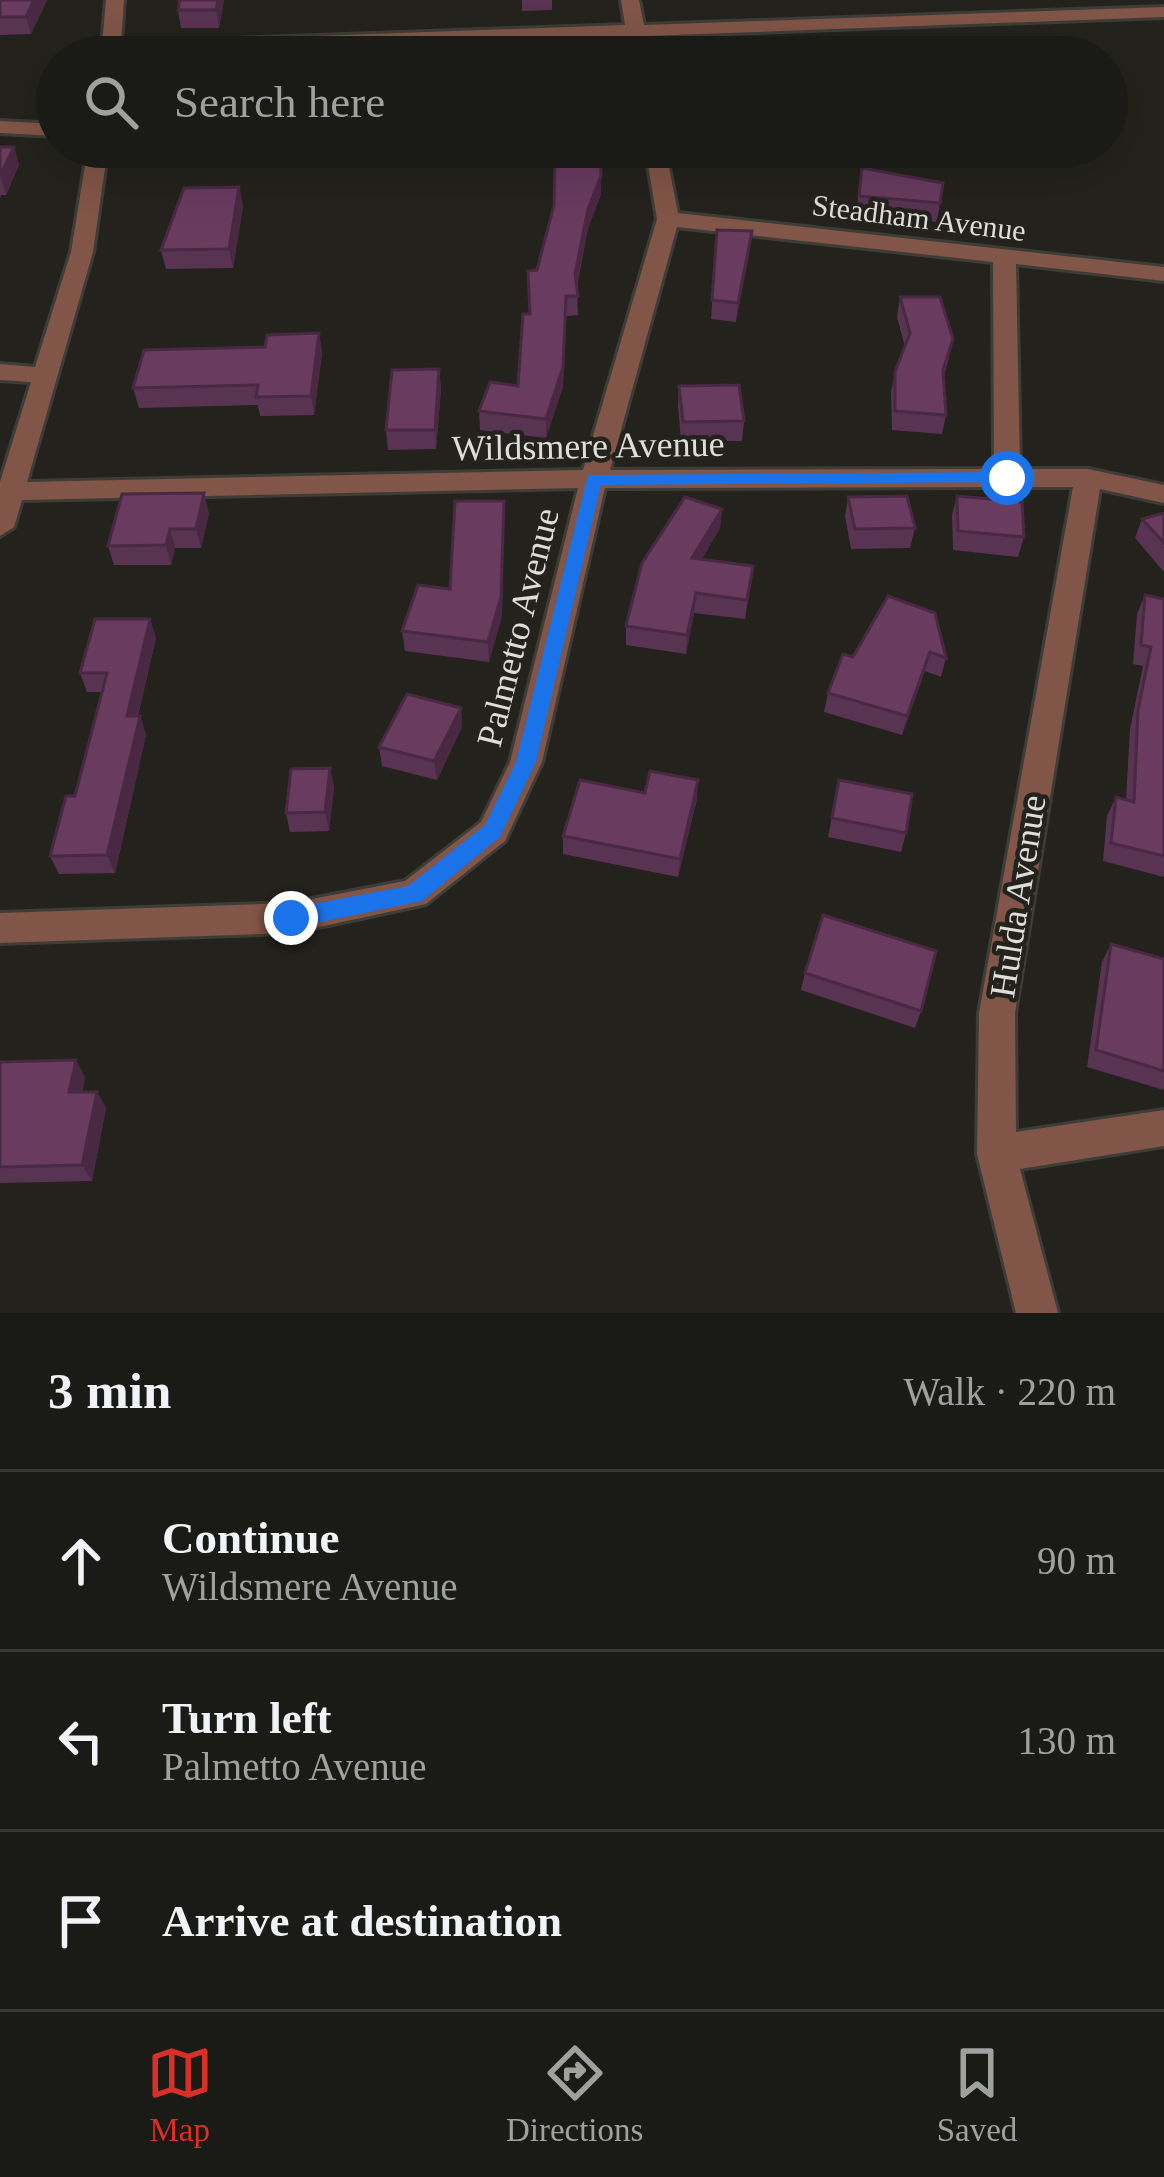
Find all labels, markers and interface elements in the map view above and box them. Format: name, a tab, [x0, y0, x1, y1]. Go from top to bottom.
search box	[36, 36, 1128, 168]
icon: search	[78, 69, 144, 135]
text: Search here	[174, 77, 385, 127]
street label: Steadham Avenue	[810, 188, 1028, 247]
street label: Wildsmere Avenue	[451, 424, 725, 468]
route start	[980, 451, 1034, 505]
street label: Palmetto Avenue	[469, 504, 567, 751]
street label: Hulda Avenue	[982, 792, 1054, 1000]
route end	[264, 891, 318, 945]
text: 3 min	[48, 1363, 171, 1419]
text: Walk · 220 m	[904, 1370, 1116, 1413]
text: Continue	[162, 1513, 340, 1563]
icon: ahead	[48, 1528, 114, 1594]
text: 90 m	[1037, 1539, 1116, 1582]
text: Wildsmere Avenue	[162, 1565, 458, 1608]
text: Turn left	[162, 1693, 332, 1743]
icon: left	[48, 1708, 114, 1774]
text: 130 m	[1017, 1719, 1116, 1762]
text: Palmetto Avenue	[162, 1745, 427, 1788]
icon: arrive	[48, 1888, 114, 1954]
text: Arrive at destination	[162, 1896, 562, 1946]
tab: Map	[147, 2040, 213, 2149]
tab: Directions	[506, 2040, 643, 2149]
tab: Saved	[937, 2040, 1017, 2149]

